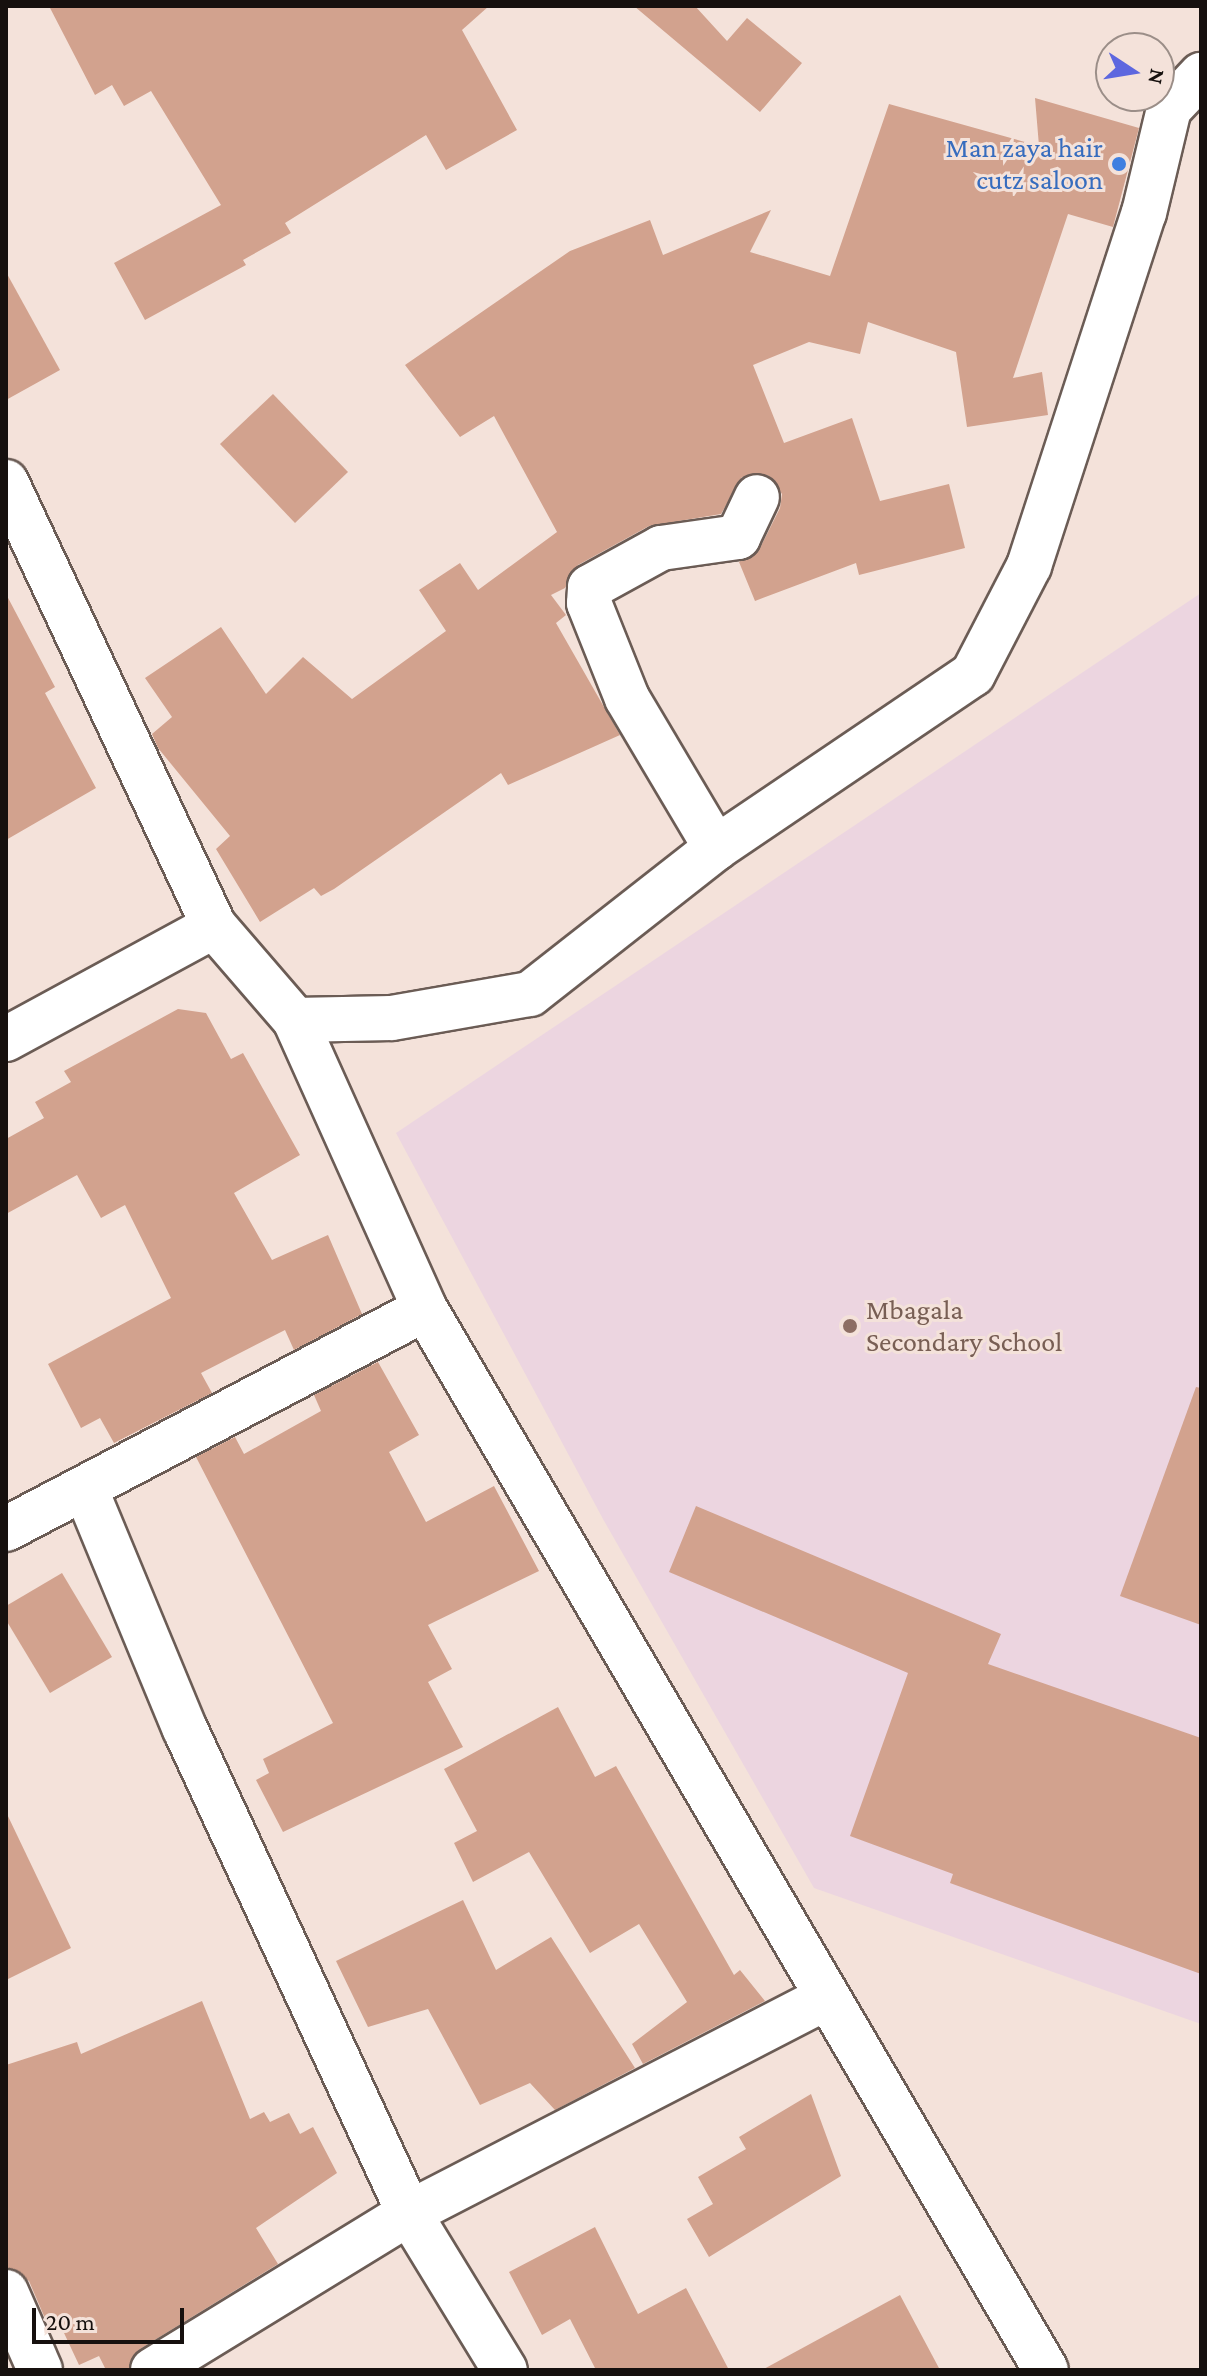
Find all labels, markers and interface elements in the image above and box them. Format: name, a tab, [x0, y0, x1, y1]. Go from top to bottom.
north arrow	[1095, 32, 1175, 112]
text: N	[1143, 67, 1171, 87]
place label: Man zaya hair cutz saloon	[946, 131, 1103, 197]
marker: Man zaya hair cutz saloon	[1110, 155, 1128, 173]
place label: Mbagala Secondary School	[866, 1293, 1062, 1359]
marker: Mbagala Secondary School	[841, 1317, 859, 1335]
scale bar	[36, 2292, 188, 2342]
text: 20 m	[46, 2308, 95, 2335]

